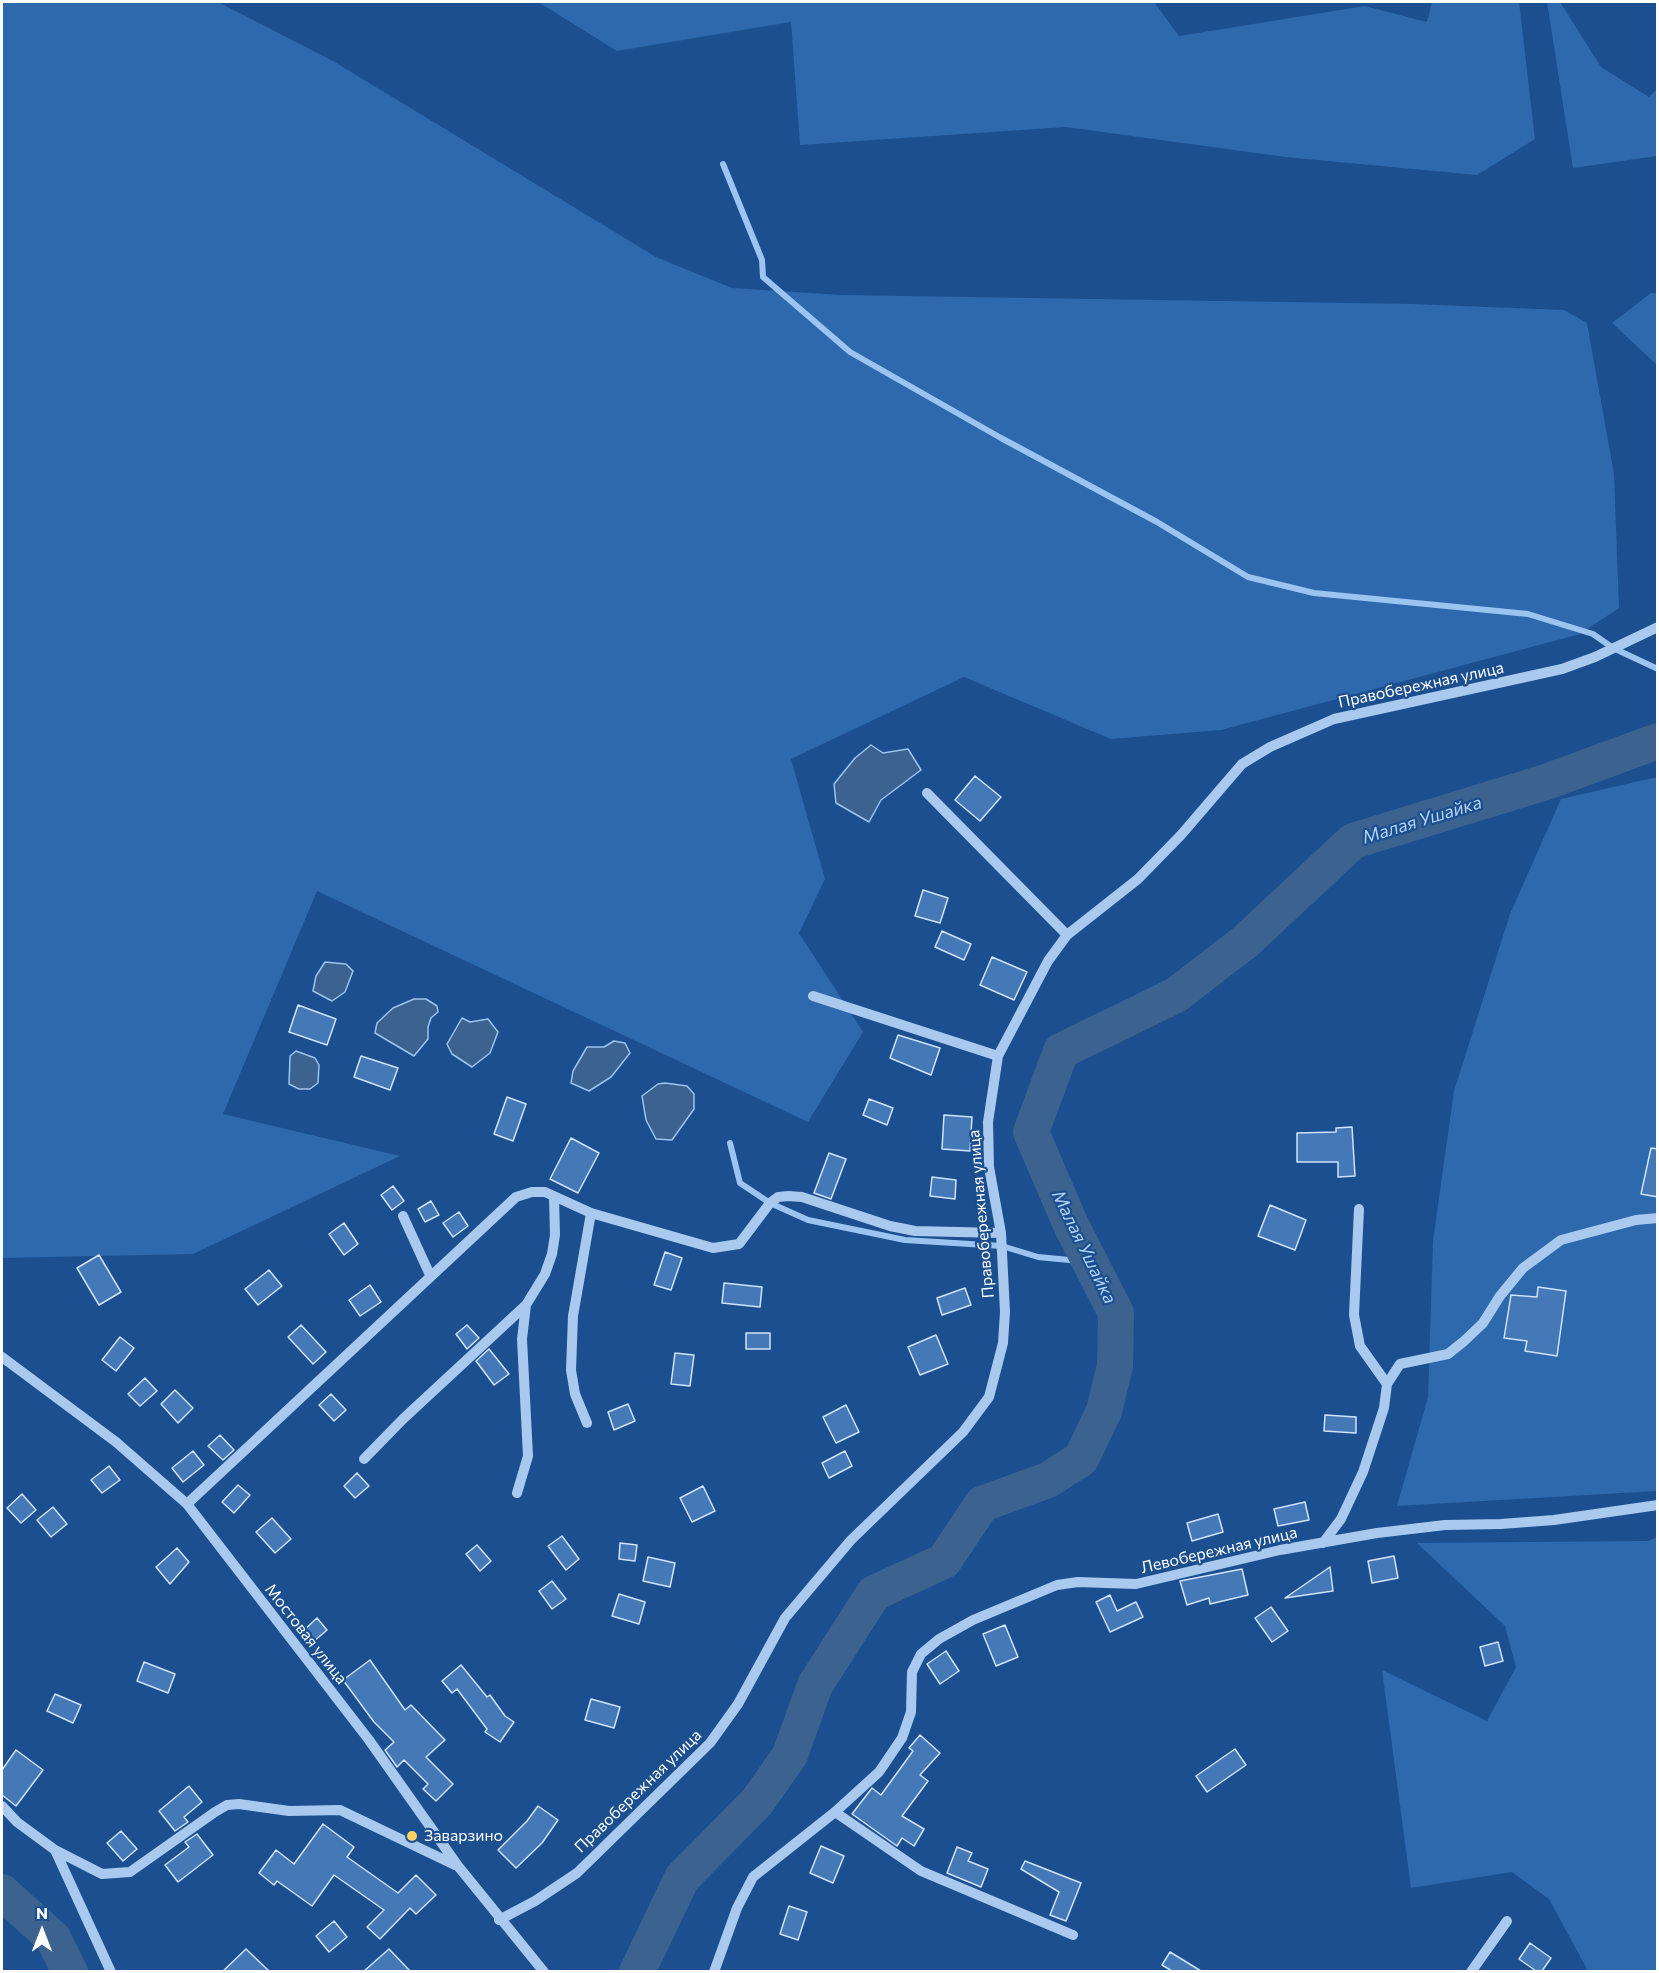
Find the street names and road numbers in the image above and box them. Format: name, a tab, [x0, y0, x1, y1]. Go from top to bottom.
street label: Правобережная улица	[1336, 658, 1506, 712]
street label: Правобережная улица	[964, 1129, 998, 1299]
street label: Левобережная улица	[1139, 1523, 1299, 1577]
street label: Мостовая улица	[261, 1580, 351, 1688]
street label: Правобережная улица	[571, 1725, 705, 1857]

